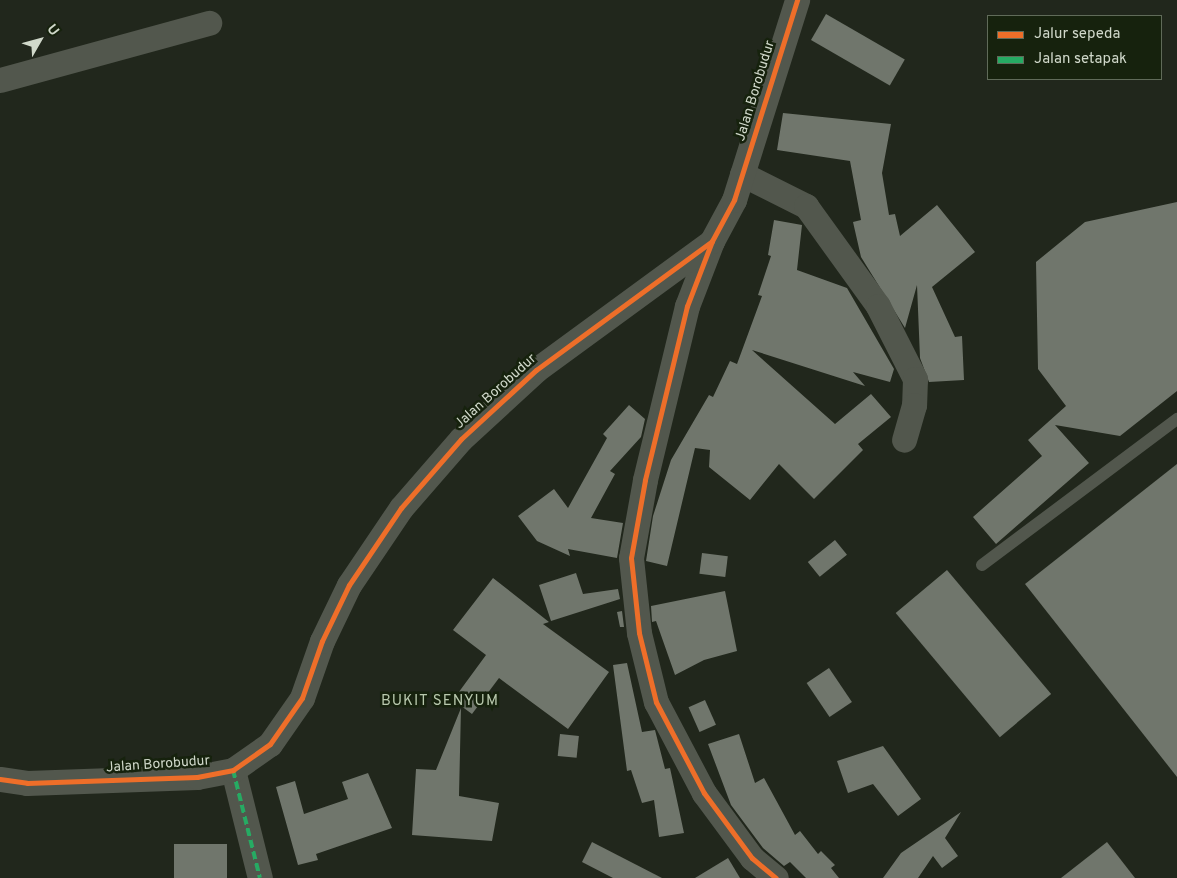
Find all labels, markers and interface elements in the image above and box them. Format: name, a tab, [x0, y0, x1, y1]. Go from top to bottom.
north arrow	[15, 15, 65, 65]
legend	[987, 15, 1162, 80]
text: U	[42, 21, 62, 40]
text: Jalur sepeda	[1034, 25, 1120, 44]
street label: Jalan Borobudur	[733, 39, 779, 143]
text: Jalan setapak	[1034, 50, 1127, 69]
street label: Jalan Borobudur	[452, 351, 540, 433]
district label: BUKIT SENYUM	[379, 693, 501, 711]
street label: Jalan Borobudur	[105, 753, 211, 777]

